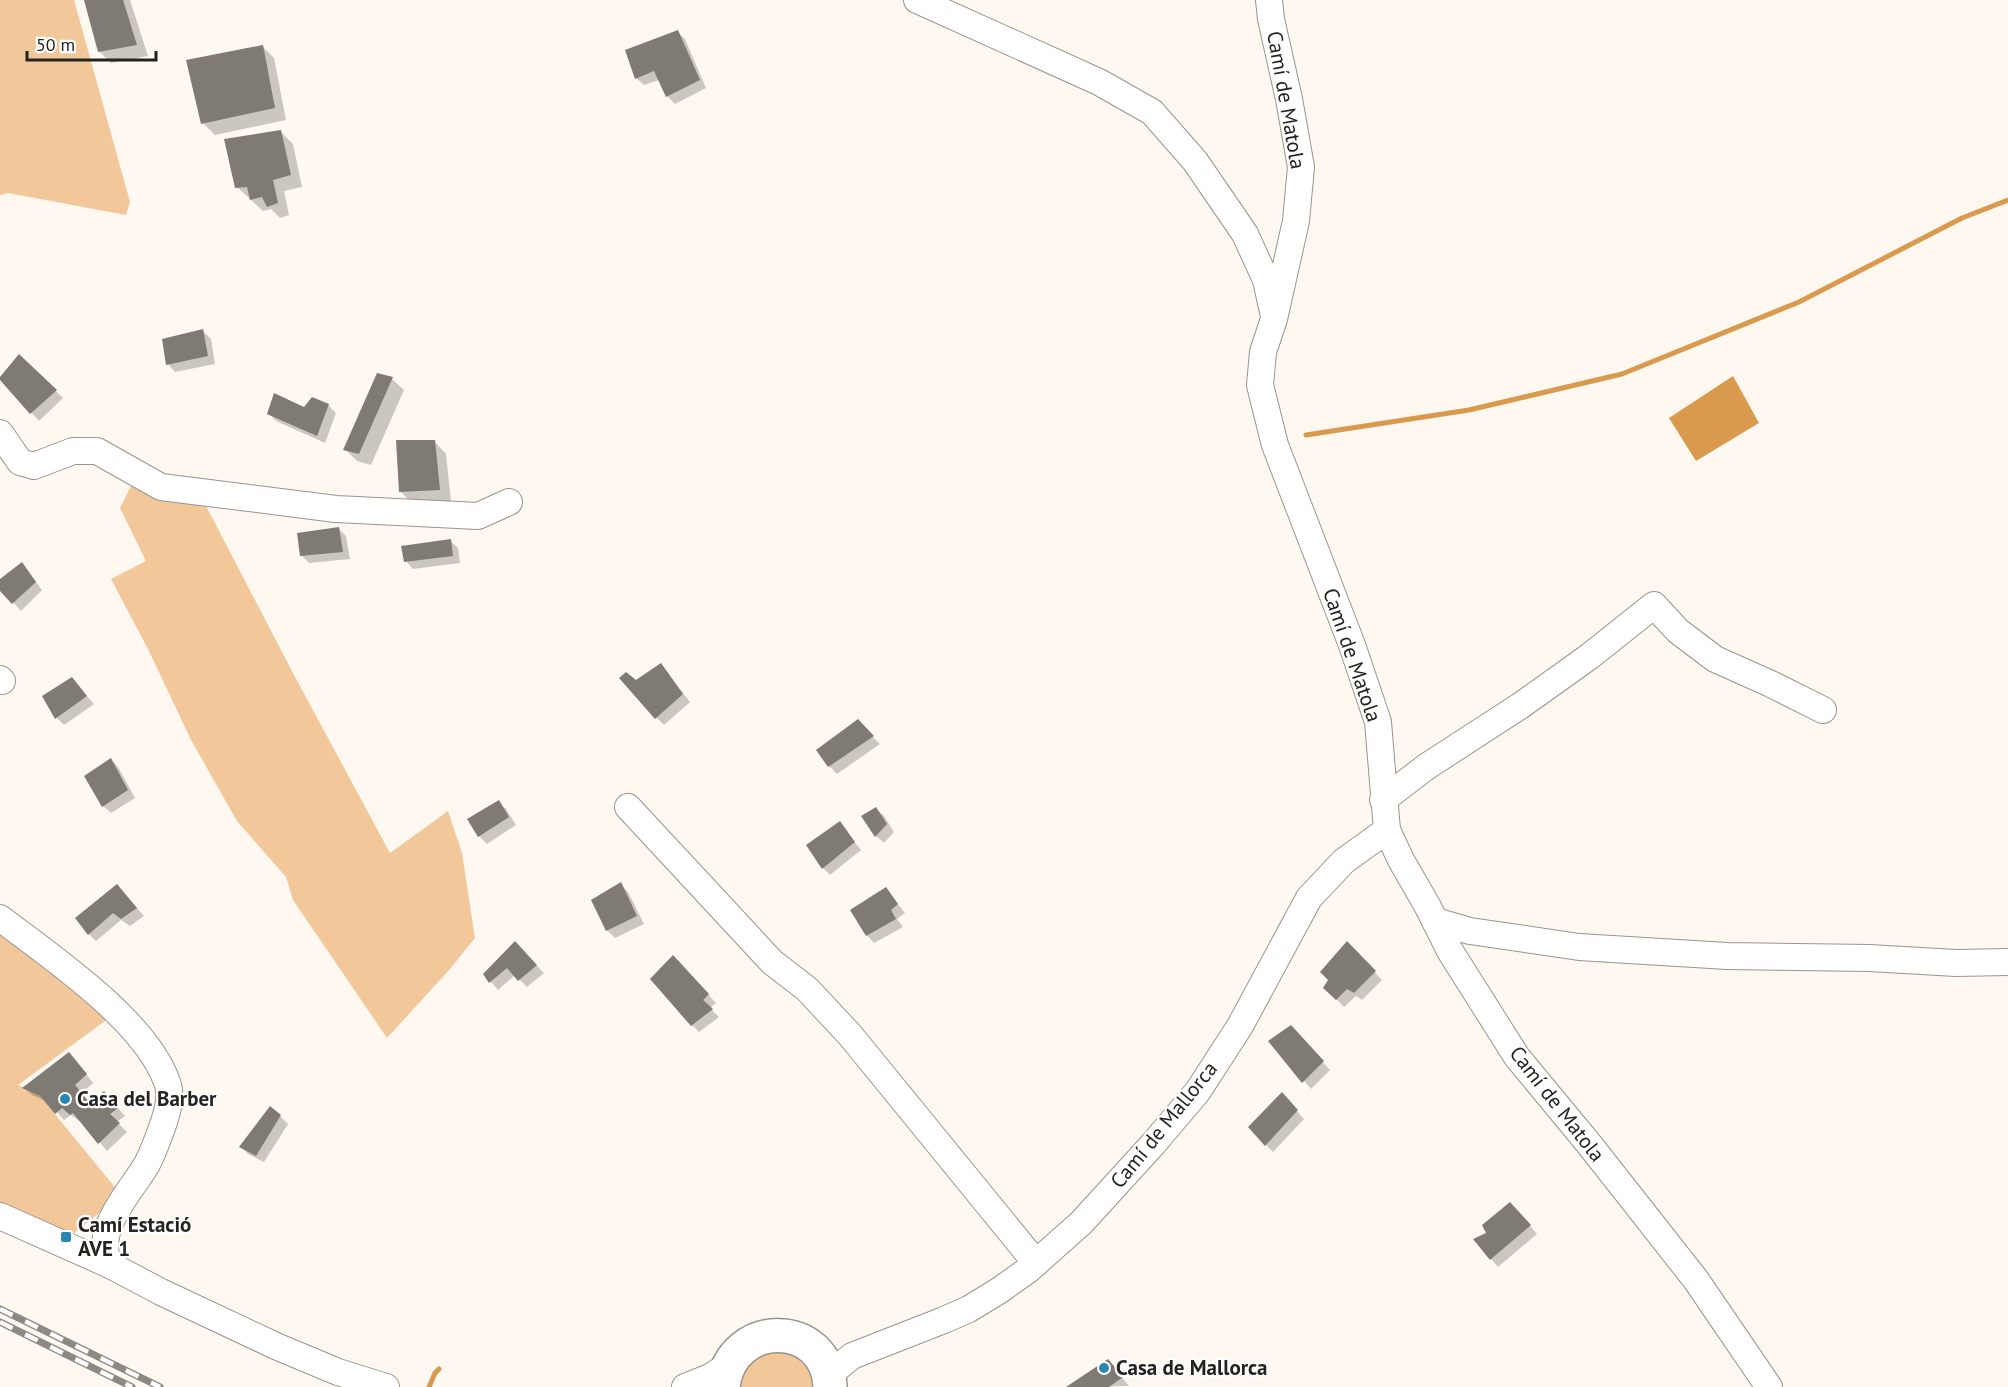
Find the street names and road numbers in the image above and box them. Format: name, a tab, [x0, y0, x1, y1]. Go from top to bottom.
street label: Camí de Matola	[1261, 29, 1312, 171]
street label: Camí de Matola	[1317, 584, 1388, 725]
street label: Camí de Matola	[1504, 1040, 1611, 1167]
street label: Camí de Mallorca	[1104, 1056, 1223, 1194]

